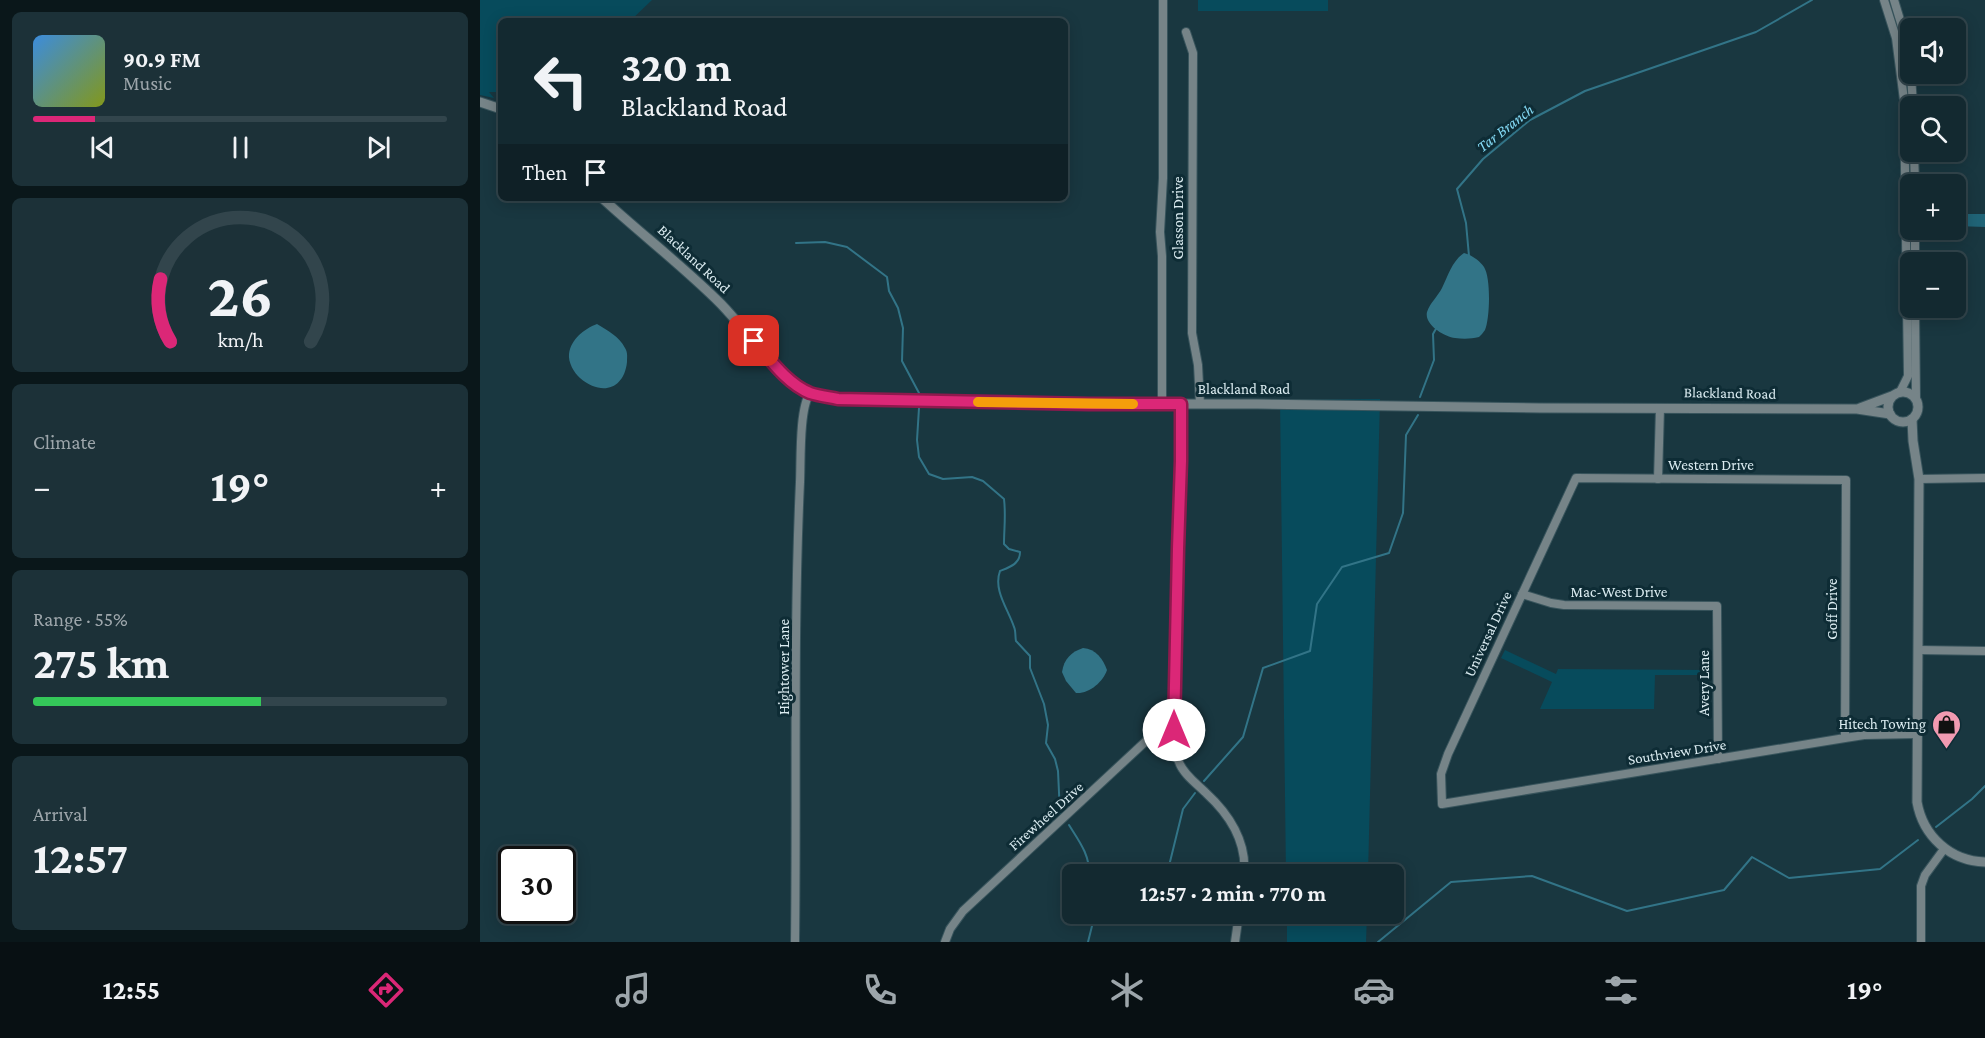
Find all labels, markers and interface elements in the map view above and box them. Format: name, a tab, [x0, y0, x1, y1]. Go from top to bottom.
map controls	[1900, 18, 1966, 318]
button: sound	[1900, 18, 1966, 84]
icon: left	[522, 42, 600, 120]
text: 320 m	[621, 43, 732, 90]
text: 90.9 FM	[123, 47, 201, 72]
text: Music	[123, 72, 172, 94]
text: Blackland Road	[621, 92, 787, 122]
button: search	[1900, 96, 1966, 162]
water label: Tar Branch	[1473, 101, 1537, 155]
icon: previous	[86, 131, 119, 164]
icon: pause	[224, 131, 257, 164]
icon: next	[362, 131, 395, 164]
icon: arrive	[579, 156, 612, 189]
text: Then	[522, 160, 567, 185]
button: +	[1900, 174, 1966, 240]
street label: Glasson Drive	[1170, 176, 1186, 260]
street label: Blackland Road	[655, 222, 733, 296]
button: −	[1900, 252, 1966, 318]
text: 26	[207, 260, 273, 329]
pin	[728, 315, 779, 366]
icon: arrive	[737, 324, 770, 357]
text: km/h	[217, 328, 264, 352]
street label: Blackland Road	[1198, 381, 1290, 397]
street label: Blackland Road	[1684, 384, 1776, 402]
text: Climate	[33, 431, 96, 453]
street label: Western Drive	[1668, 457, 1754, 473]
text: 19°	[211, 461, 269, 511]
text: −	[33, 468, 50, 505]
text: +	[430, 468, 447, 505]
street label: Goff Drive	[1824, 578, 1840, 640]
street label: Mac-West Drive	[1571, 584, 1668, 600]
street label: Universal Drive	[1461, 588, 1515, 679]
text: Range · 55%	[33, 608, 128, 630]
street label: Hightower Lane	[776, 619, 793, 715]
text: 275 km	[33, 638, 169, 688]
street label: Avery Lane	[1696, 650, 1713, 716]
position arrow	[1142, 698, 1206, 762]
shop icon: Hitech Towing	[1931, 708, 1963, 750]
place label: Hitech Towing	[1838, 716, 1926, 733]
street label: Southview Drive	[1627, 736, 1728, 768]
street label: Firewheel Drive	[1006, 778, 1087, 854]
text: Arrival	[33, 803, 87, 825]
text: 12:57	[33, 833, 128, 883]
speed limit sign: 30	[498, 846, 576, 924]
text: 12:57 · 2 min · 770 m	[1140, 881, 1326, 906]
icon: directions	[365, 969, 407, 1011]
icon: music	[612, 969, 654, 1011]
icon: phone	[859, 969, 901, 1011]
icon: climate	[1106, 969, 1148, 1011]
icon: car	[1353, 969, 1395, 1011]
icon: filters	[1600, 969, 1642, 1011]
text: 12:55	[103, 975, 160, 1005]
text: 19°	[1847, 975, 1882, 1005]

